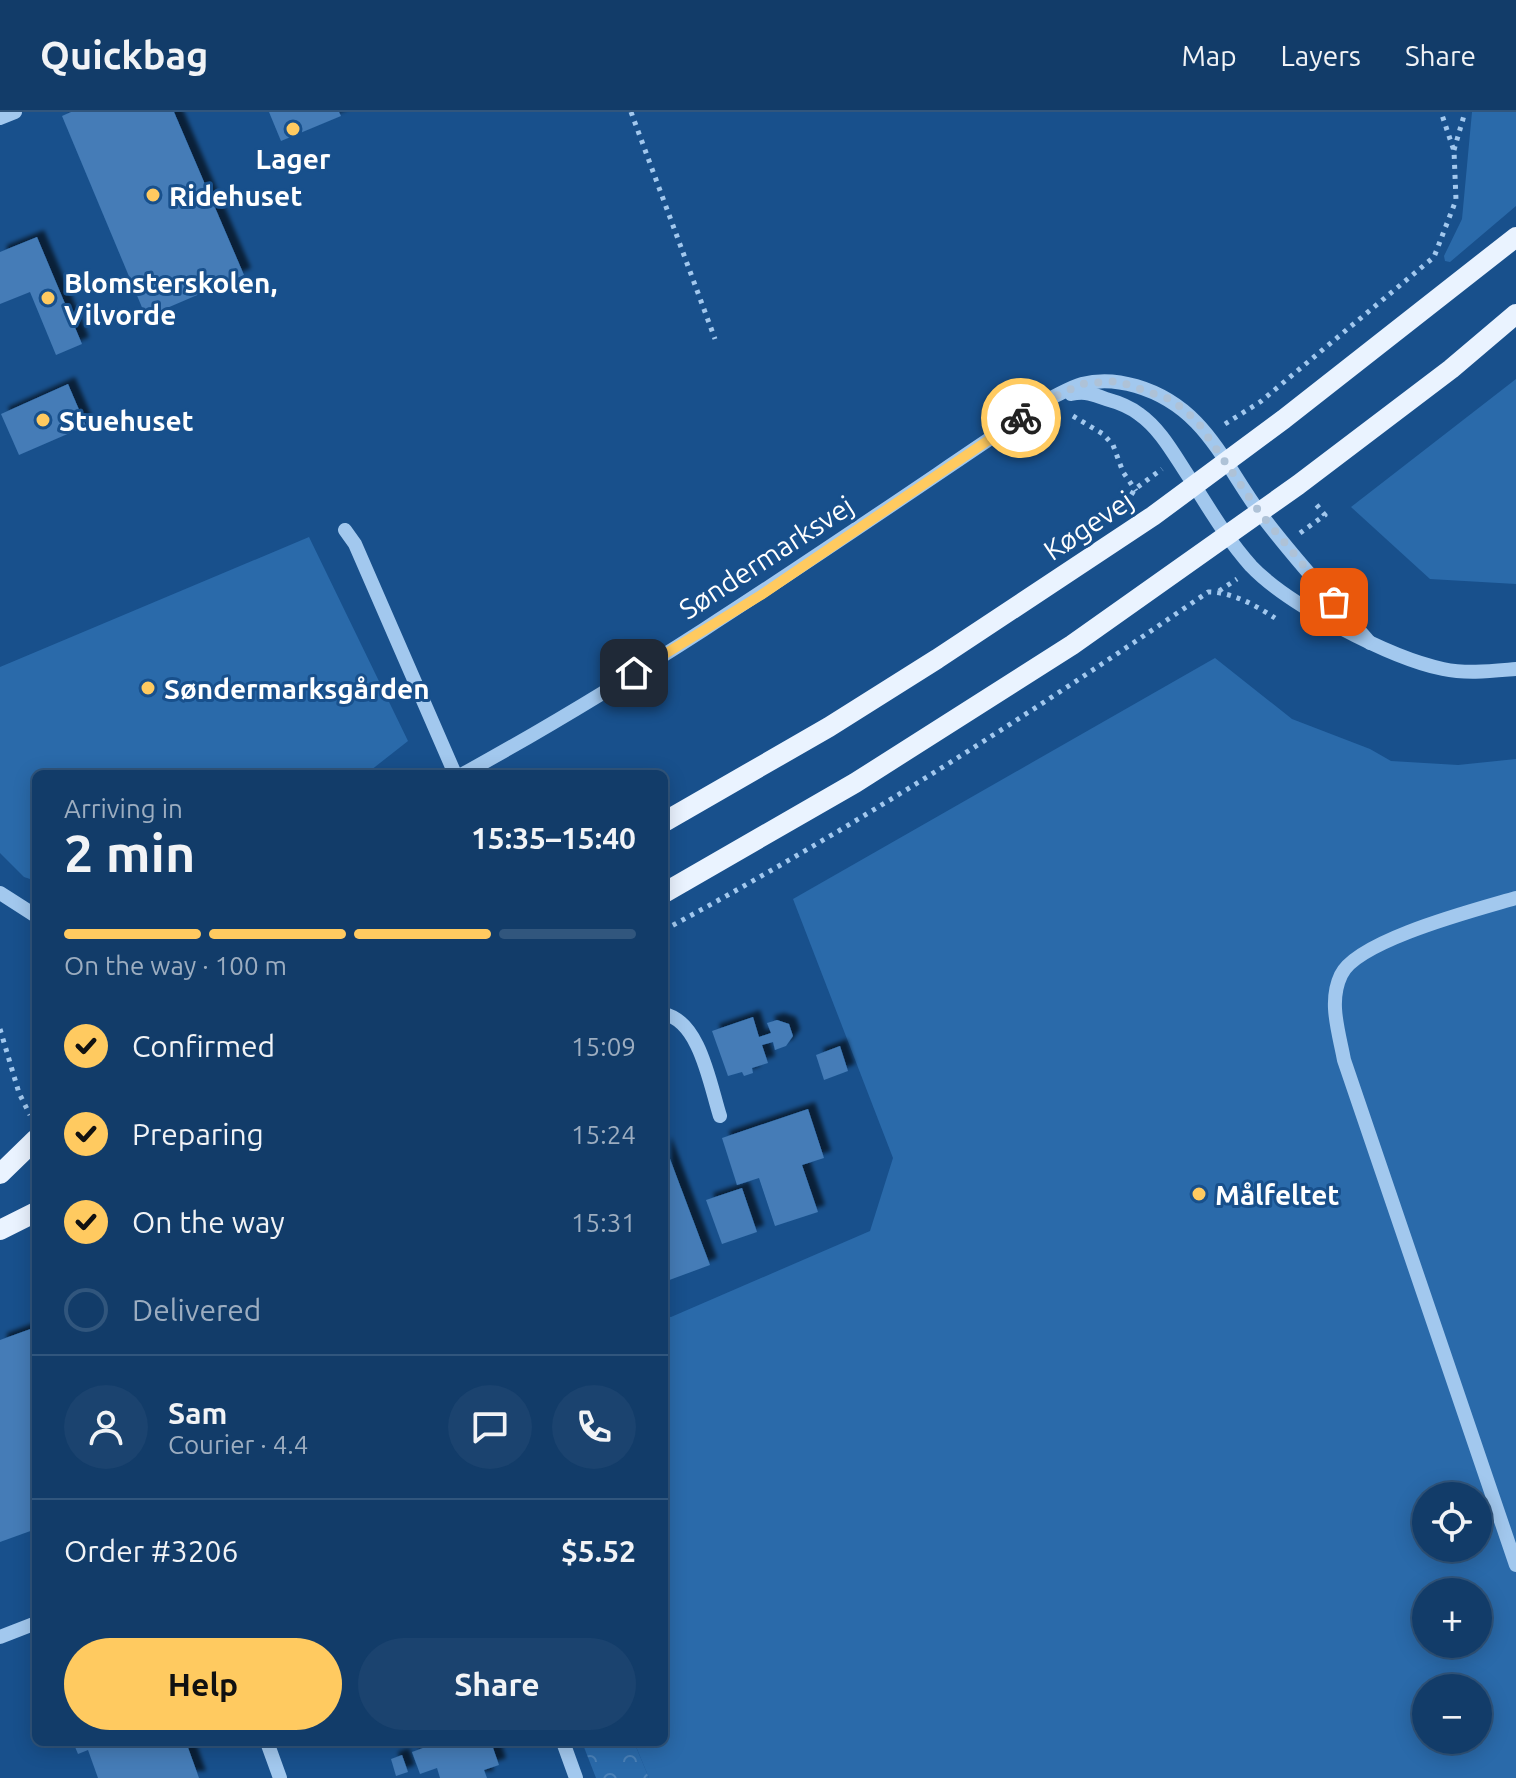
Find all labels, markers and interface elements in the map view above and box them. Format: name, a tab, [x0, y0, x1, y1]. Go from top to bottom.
text: Quickbag	[40, 34, 208, 76]
text: Map	[1181, 40, 1237, 71]
text: Layers	[1281, 40, 1361, 71]
text: Share	[1405, 40, 1476, 71]
marker: Lager	[284, 120, 302, 138]
place label: Lager	[256, 143, 331, 174]
place label: Ridehuset	[169, 180, 302, 211]
marker: Ridehuset	[144, 186, 162, 204]
place label: Blomsterskolen, Vilvorde	[64, 267, 277, 330]
marker: Blomsterskolen, Vilvorde	[39, 289, 57, 307]
courier	[981, 378, 1061, 458]
icon: bike	[999, 396, 1043, 440]
place label: Stuehuset	[59, 405, 194, 436]
marker: Stuehuset	[34, 411, 52, 429]
street label: Køgevej	[1038, 484, 1138, 566]
street label: Søndermarksvej	[673, 489, 859, 625]
pin	[1300, 568, 1368, 636]
icon: bag	[1312, 580, 1356, 624]
pin	[600, 639, 668, 707]
icon: home	[612, 651, 656, 695]
place label: Søndermarksgården	[164, 673, 430, 704]
marker: Søndermarksgården	[139, 679, 157, 697]
text: Arriving in	[64, 794, 183, 823]
text: 15:35–15:40	[471, 821, 636, 855]
text: 2 min	[64, 824, 195, 882]
text: On the way · 100 m	[64, 951, 287, 980]
icon: check	[64, 1024, 108, 1068]
text: Confirmed	[132, 1029, 275, 1063]
text: 15:09	[571, 1032, 636, 1061]
icon: check	[64, 1112, 108, 1156]
text: Preparing	[132, 1117, 264, 1151]
text: 15:24	[571, 1120, 636, 1149]
place label: Målfeltet	[1215, 1179, 1339, 1210]
marker: Målfeltet	[1190, 1185, 1208, 1203]
icon: check	[64, 1200, 108, 1244]
text: On the way	[132, 1205, 285, 1239]
text: 15:31	[571, 1208, 636, 1237]
text: Delivered	[132, 1293, 261, 1327]
button: person	[64, 1385, 148, 1469]
button: chat	[448, 1385, 532, 1469]
button: phone	[552, 1385, 636, 1469]
text: Sam	[168, 1396, 227, 1430]
text: Courier · 4.4	[168, 1430, 308, 1459]
map controls	[1412, 1482, 1492, 1754]
button: locate	[1412, 1482, 1492, 1562]
text: Order #3206	[64, 1534, 238, 1568]
text: $5.52	[561, 1534, 636, 1568]
button: +	[1412, 1578, 1492, 1658]
button: Help	[64, 1638, 342, 1730]
button: Share	[358, 1638, 636, 1730]
button: −	[1412, 1674, 1492, 1754]

